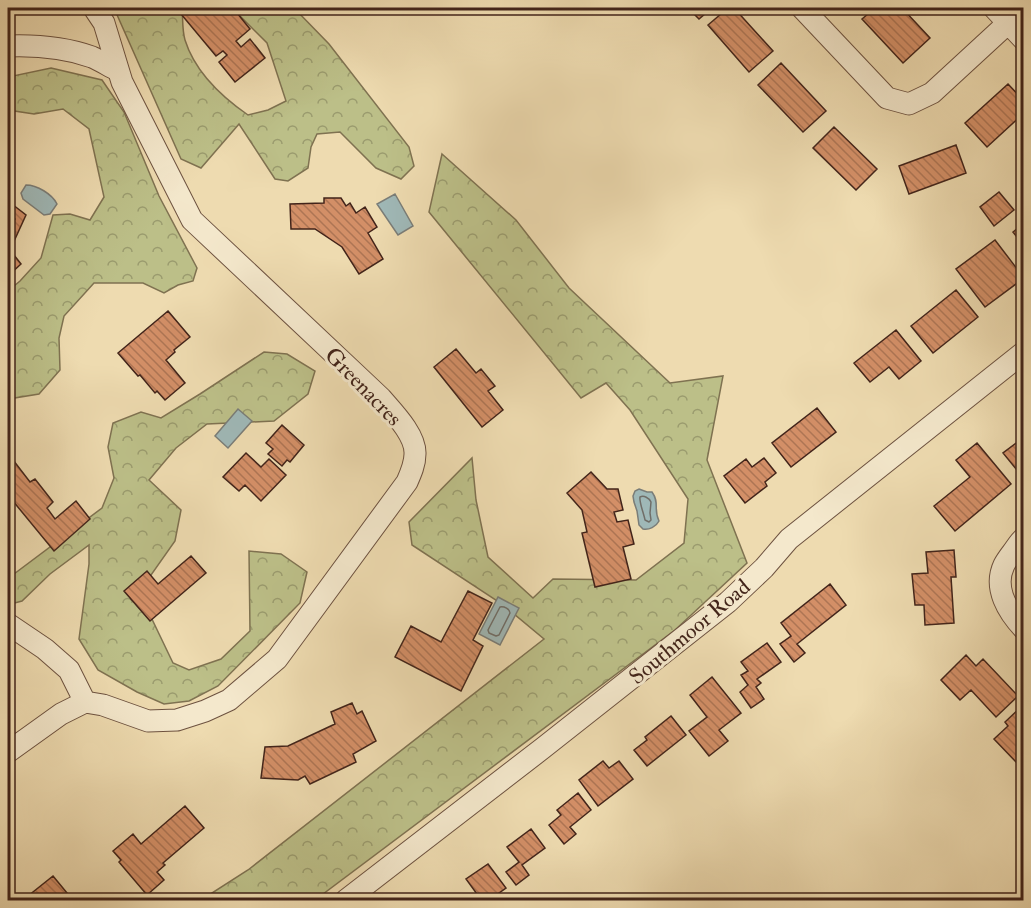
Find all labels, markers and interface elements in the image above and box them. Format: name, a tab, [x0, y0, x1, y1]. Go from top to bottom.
street label: Greenacres	[319, 341, 408, 432]
street label: Southmoor Road	[623, 573, 756, 691]

